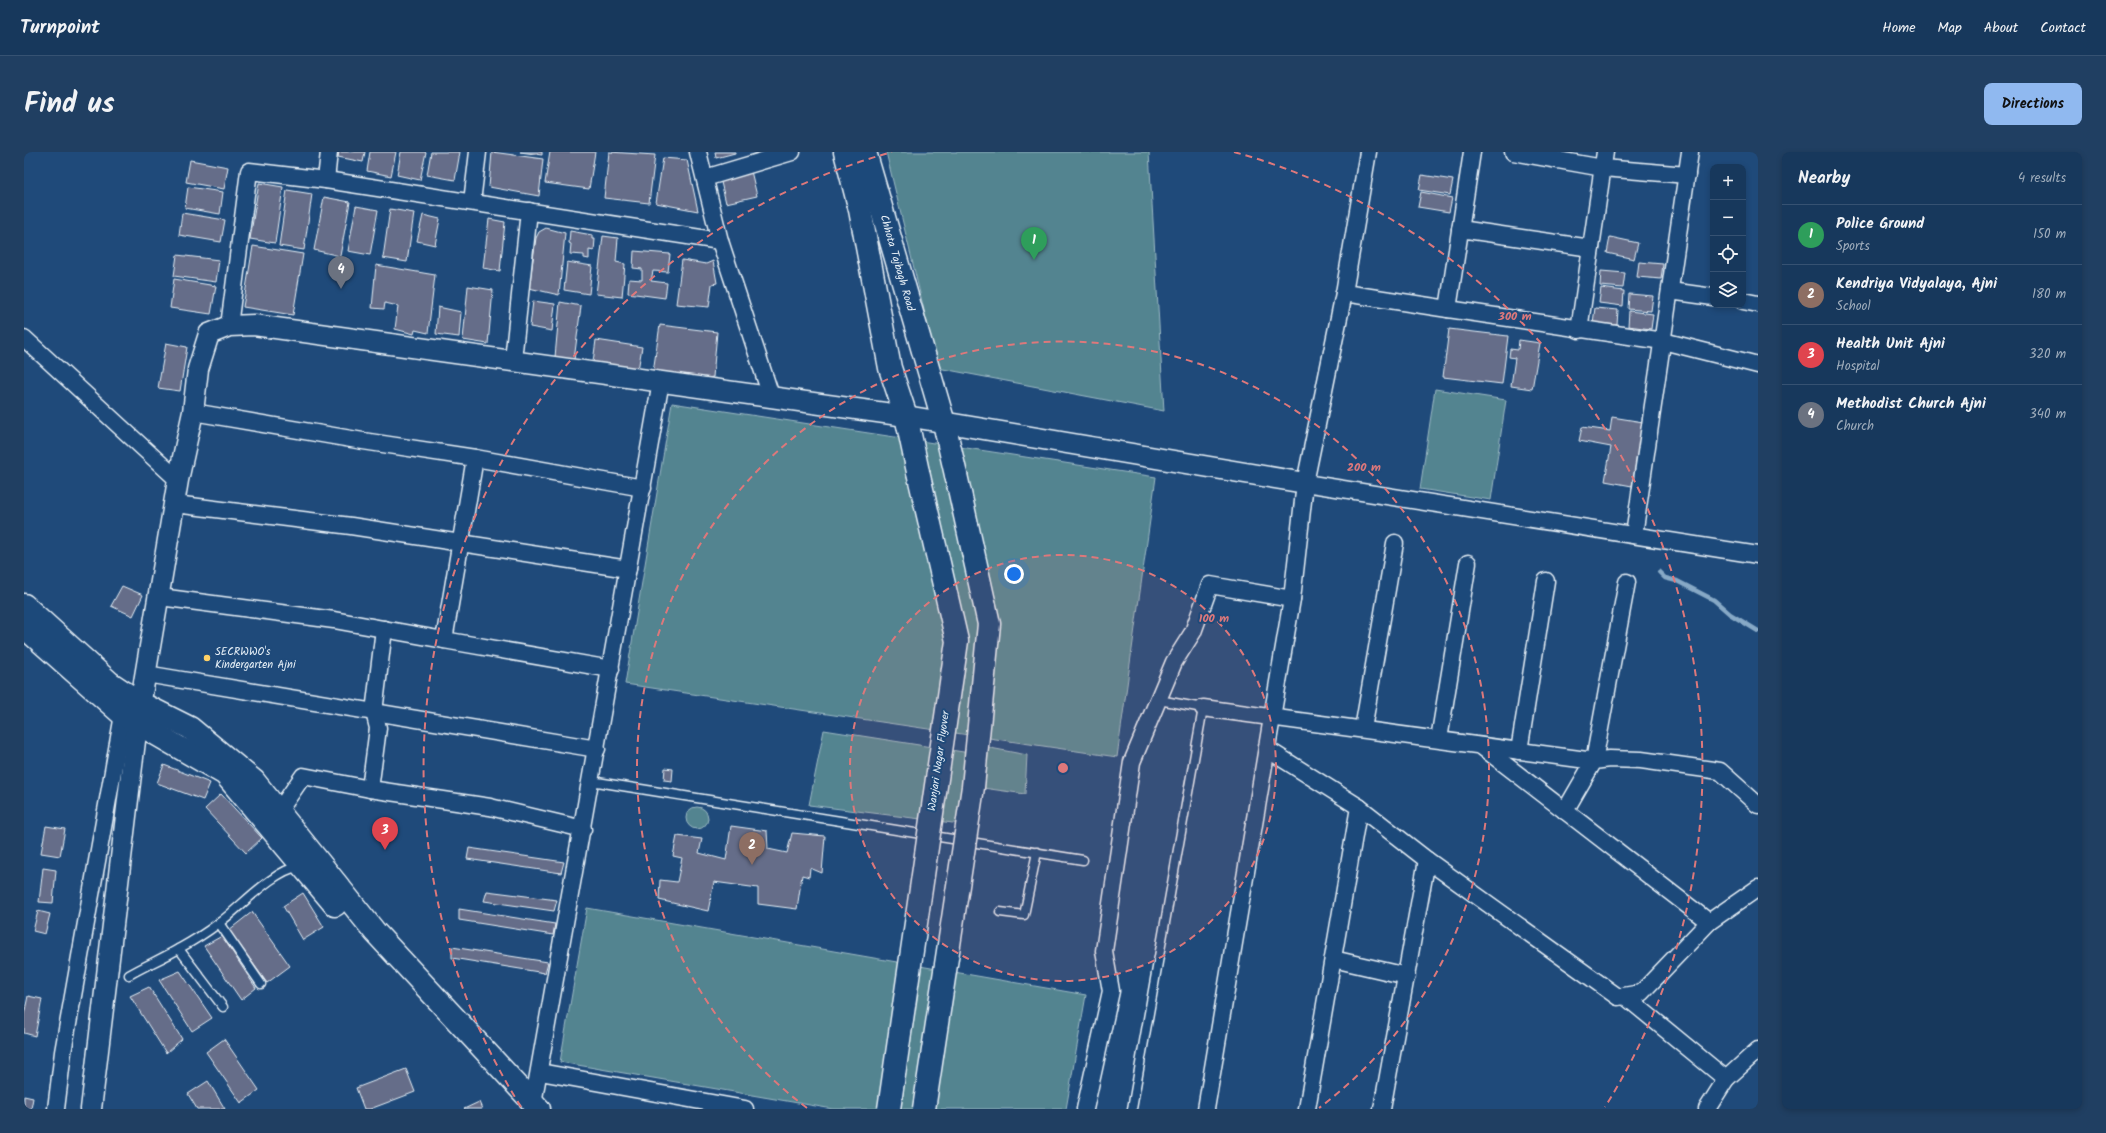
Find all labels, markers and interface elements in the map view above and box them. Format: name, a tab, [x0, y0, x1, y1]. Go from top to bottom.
text: Turnpoint	[20, 13, 100, 43]
text: Home	[1882, 17, 1916, 39]
text: Map	[1938, 17, 1962, 39]
text: About	[1984, 17, 2018, 39]
text: Contact	[2040, 17, 2086, 39]
text: Find us	[24, 82, 115, 127]
button: Directions	[1984, 83, 2082, 125]
map controls	[1710, 164, 1746, 308]
button: +	[1710, 164, 1746, 200]
text: Nearby	[1798, 165, 1850, 192]
text: 4 results	[2018, 168, 2066, 189]
button: −	[1710, 200, 1746, 236]
text: Police Ground	[1836, 212, 1924, 236]
street label: Chhota Tajbagh Road	[875, 213, 920, 314]
text: 1	[1809, 224, 1813, 245]
text: 150 m	[2033, 224, 2066, 245]
pin: 1	[1021, 227, 1047, 260]
button: locate	[1710, 236, 1746, 272]
text: Sports	[1836, 236, 1870, 257]
pin: 4	[328, 256, 354, 289]
button: layers	[1710, 272, 1746, 308]
text: Kendriya Vidyalaya, Ajni	[1836, 272, 1997, 296]
text: 2	[1807, 284, 1815, 305]
text: 180 m	[2032, 284, 2066, 305]
text: School	[1836, 296, 1871, 317]
text: 300 m	[1497, 307, 1532, 326]
text: Health Unit Ajni	[1836, 332, 1945, 356]
text: 3	[1807, 344, 1815, 365]
text: 320 m	[2029, 344, 2066, 365]
text: Hospital	[1836, 356, 1880, 377]
text: Methodist Church Ajni	[1836, 392, 1986, 416]
text: 4	[1807, 404, 1815, 425]
text: 340 m	[2029, 404, 2066, 425]
text: Church	[1836, 416, 1874, 437]
text: 200 m	[1347, 458, 1381, 477]
your location	[1004, 564, 1024, 584]
text: 100 m	[1199, 609, 1229, 628]
place label: SECRWWO's Kindergarten Ajni	[215, 643, 296, 674]
marker: SECRWWO's Kindergarten Ajni	[202, 653, 212, 663]
street label: Wanjari Nagar Flyover	[923, 708, 955, 812]
centre of rings	[1056, 761, 1070, 775]
pin: 3	[372, 817, 398, 850]
pin: 2	[739, 832, 765, 865]

